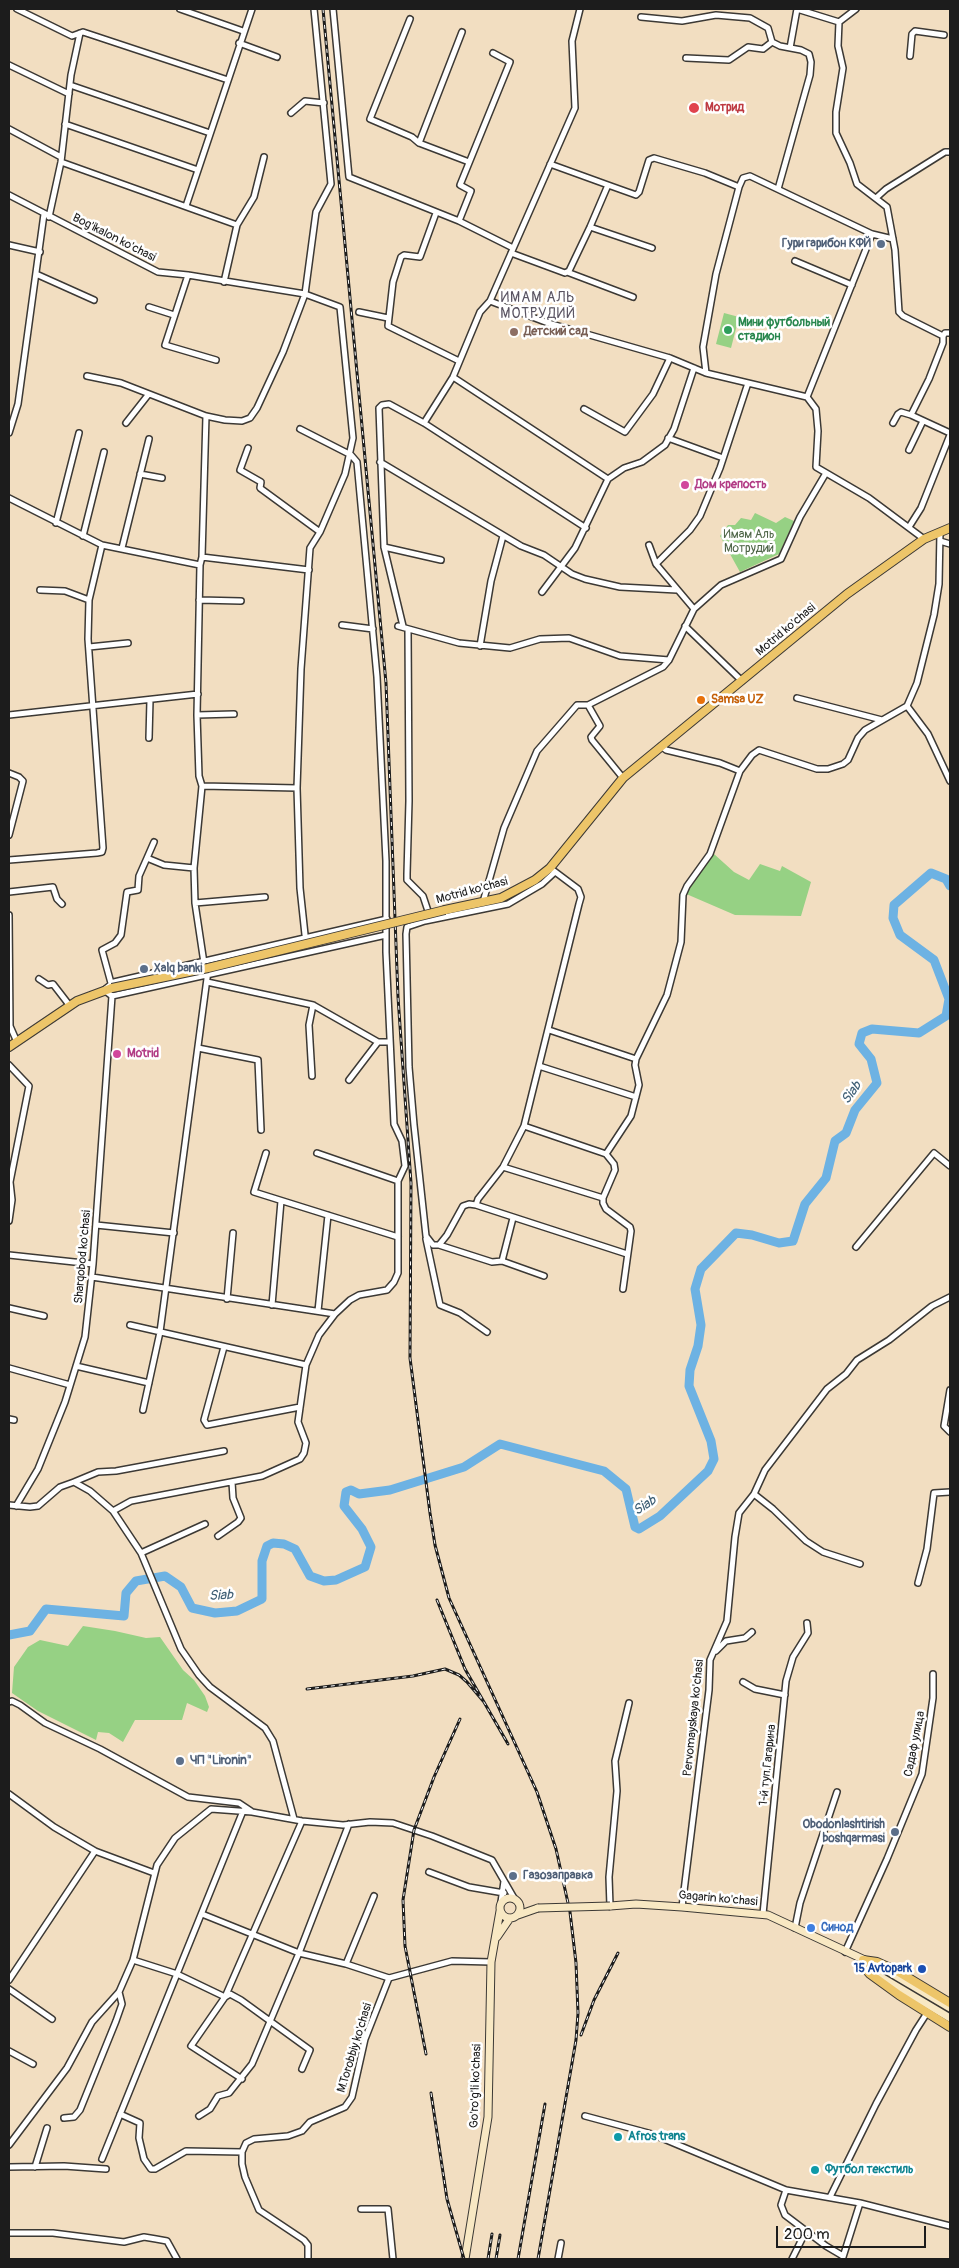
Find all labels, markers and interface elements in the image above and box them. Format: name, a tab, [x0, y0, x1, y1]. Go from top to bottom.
marker: Мотрид	[687, 101, 701, 115]
place label: Мотрид	[705, 101, 744, 115]
street label: Bog'ikalon ko'chasi	[70, 211, 158, 265]
place label: Гури гарибон КФЙ	[782, 237, 871, 251]
marker: Гури гарибон КФЙ	[875, 238, 887, 250]
district label: ИМАМ АЛЬ МОТРУДИЙ	[499, 290, 577, 322]
place label: Мини футбольный стадион	[738, 316, 830, 344]
marker: Мини футбольный стадион	[722, 324, 734, 336]
place label: Детский сад	[524, 325, 588, 339]
marker: Детский сад	[508, 326, 520, 338]
place label: Дом крепость	[695, 478, 767, 492]
marker: Дом крепость	[679, 479, 691, 491]
park label: Имам Аль Мотрудий	[724, 528, 774, 556]
street label: Motrid ko'chasi	[753, 601, 819, 659]
place label: Samsa UZ	[711, 693, 764, 707]
marker: Samsa UZ	[695, 694, 707, 706]
street label: Motrid ko'chasi	[435, 875, 509, 907]
place label: Xalq banki	[154, 962, 203, 976]
marker: Xalq banki	[138, 963, 150, 975]
place label: Motrid	[127, 1047, 159, 1061]
marker: Motrid	[111, 1048, 123, 1060]
water label: Siab	[838, 1078, 866, 1108]
street label: Sharqobod ko'chasi	[72, 1210, 94, 1304]
water label: Siab	[630, 1492, 660, 1520]
water label: Siab	[209, 1587, 233, 1605]
street label: Pervomayskaya ko'chasi	[681, 1659, 707, 1777]
street label: Садаф улица	[902, 1710, 928, 1778]
street label: 1-й туп.Гагарина	[757, 1724, 779, 1806]
place label: ЧП "Lironin"	[190, 1754, 252, 1768]
marker: ЧП "Lironin"	[174, 1755, 186, 1767]
place label: Obodonlashtirish boshqarmasi	[802, 1818, 885, 1846]
marker: Obodonlashtirish boshqarmasi	[889, 1826, 901, 1838]
place label: Газозаправка	[523, 1869, 593, 1883]
marker: Газозаправка	[507, 1870, 519, 1882]
street label: Gagarin ko'chasi	[678, 1888, 758, 1910]
place label: Синод	[821, 1921, 853, 1935]
marker: Синод	[805, 1922, 817, 1934]
place label: 15 Avtopark	[854, 1962, 912, 1976]
marker: 15 Avtopark	[916, 1963, 928, 1975]
street label: M.Torobbiy ko'chasi	[335, 2002, 375, 2094]
street label: Go'ro'g'li ko'chasi	[467, 2044, 485, 2128]
place label: Afros trans	[628, 2130, 685, 2144]
marker: Afros trans	[612, 2131, 624, 2143]
place label: Футбол текстиль	[825, 2163, 914, 2177]
marker: Футбол текстиль	[809, 2164, 821, 2176]
scale bar	[779, 2216, 929, 2248]
text: 200 m	[784, 2225, 829, 2244]

